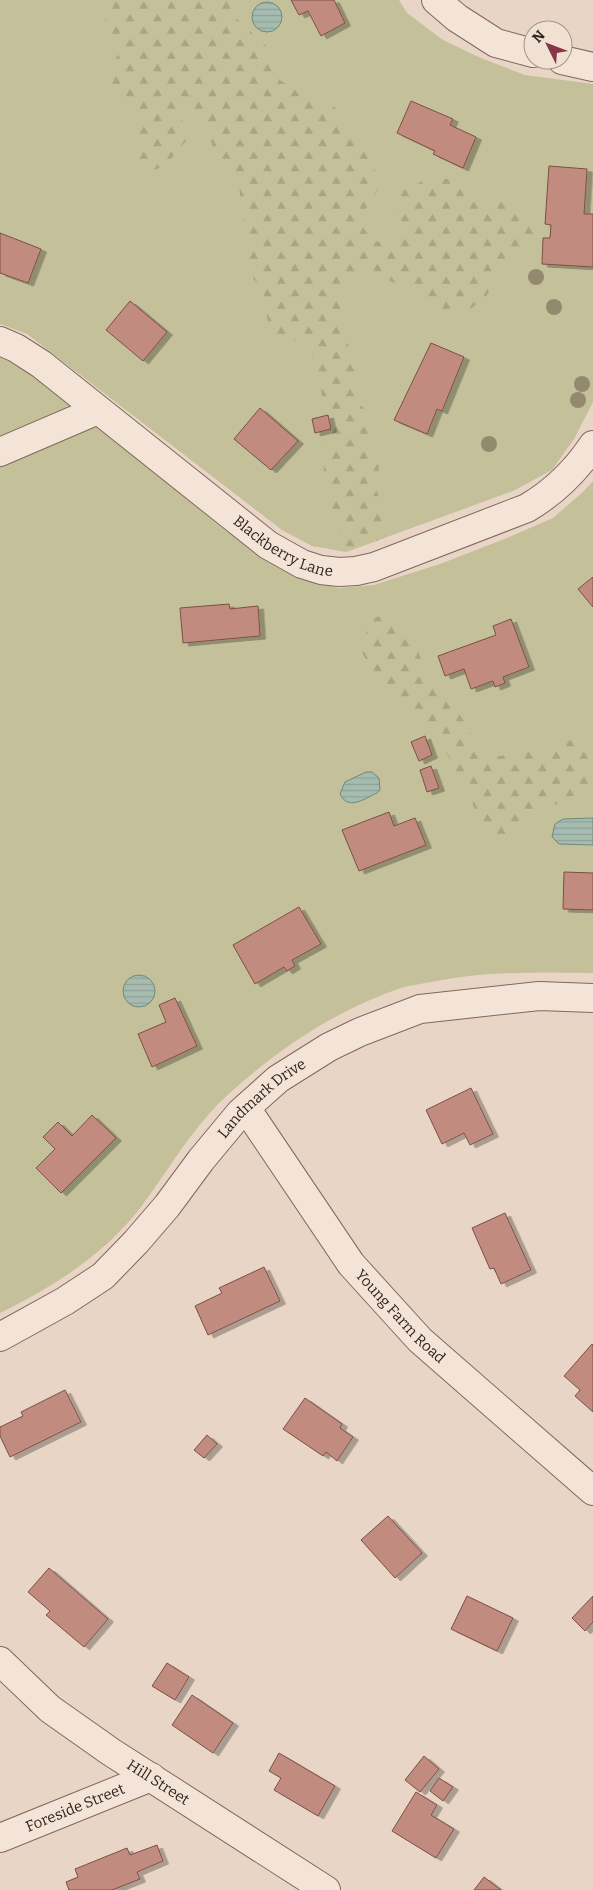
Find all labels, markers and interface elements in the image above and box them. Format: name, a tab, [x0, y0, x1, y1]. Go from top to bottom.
north arrow	[523, 20, 573, 70]
text: N	[529, 27, 549, 46]
street label: Blackberry Lane	[230, 512, 334, 580]
street label: Landmark Drive	[214, 1055, 309, 1142]
street label: Young Farm Road	[351, 1266, 449, 1367]
street label: Hill Street	[124, 1756, 193, 1809]
street label: Foreside Street	[23, 1779, 128, 1836]

